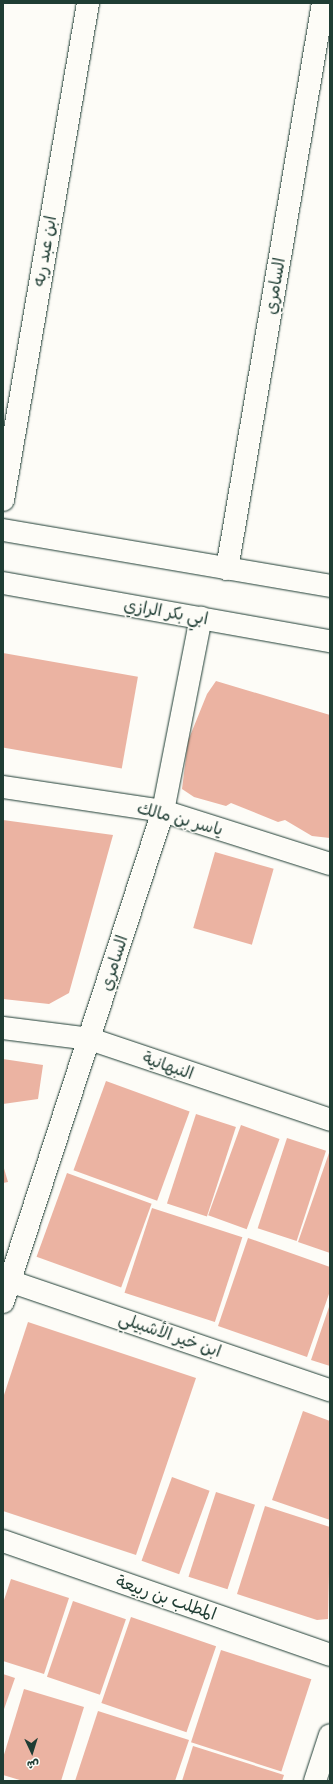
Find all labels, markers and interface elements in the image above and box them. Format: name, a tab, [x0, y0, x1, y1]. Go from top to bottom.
street label: ابن عبد ربه	[29, 214, 61, 288]
street label: السامري	[260, 256, 290, 316]
street label: ابي بكر الرازي	[122, 595, 210, 629]
street label: ياسر بن مالك	[135, 798, 225, 840]
street label: السامري	[95, 933, 133, 993]
street label: النبهانية	[140, 1048, 196, 1084]
street label: ابن خير الأشبيلي	[116, 1308, 224, 1362]
street label: المطلب بن ربيعة	[113, 1571, 219, 1625]
north arrow	[12, 1732, 52, 1772]
text: ش	[26, 1758, 39, 1771]

